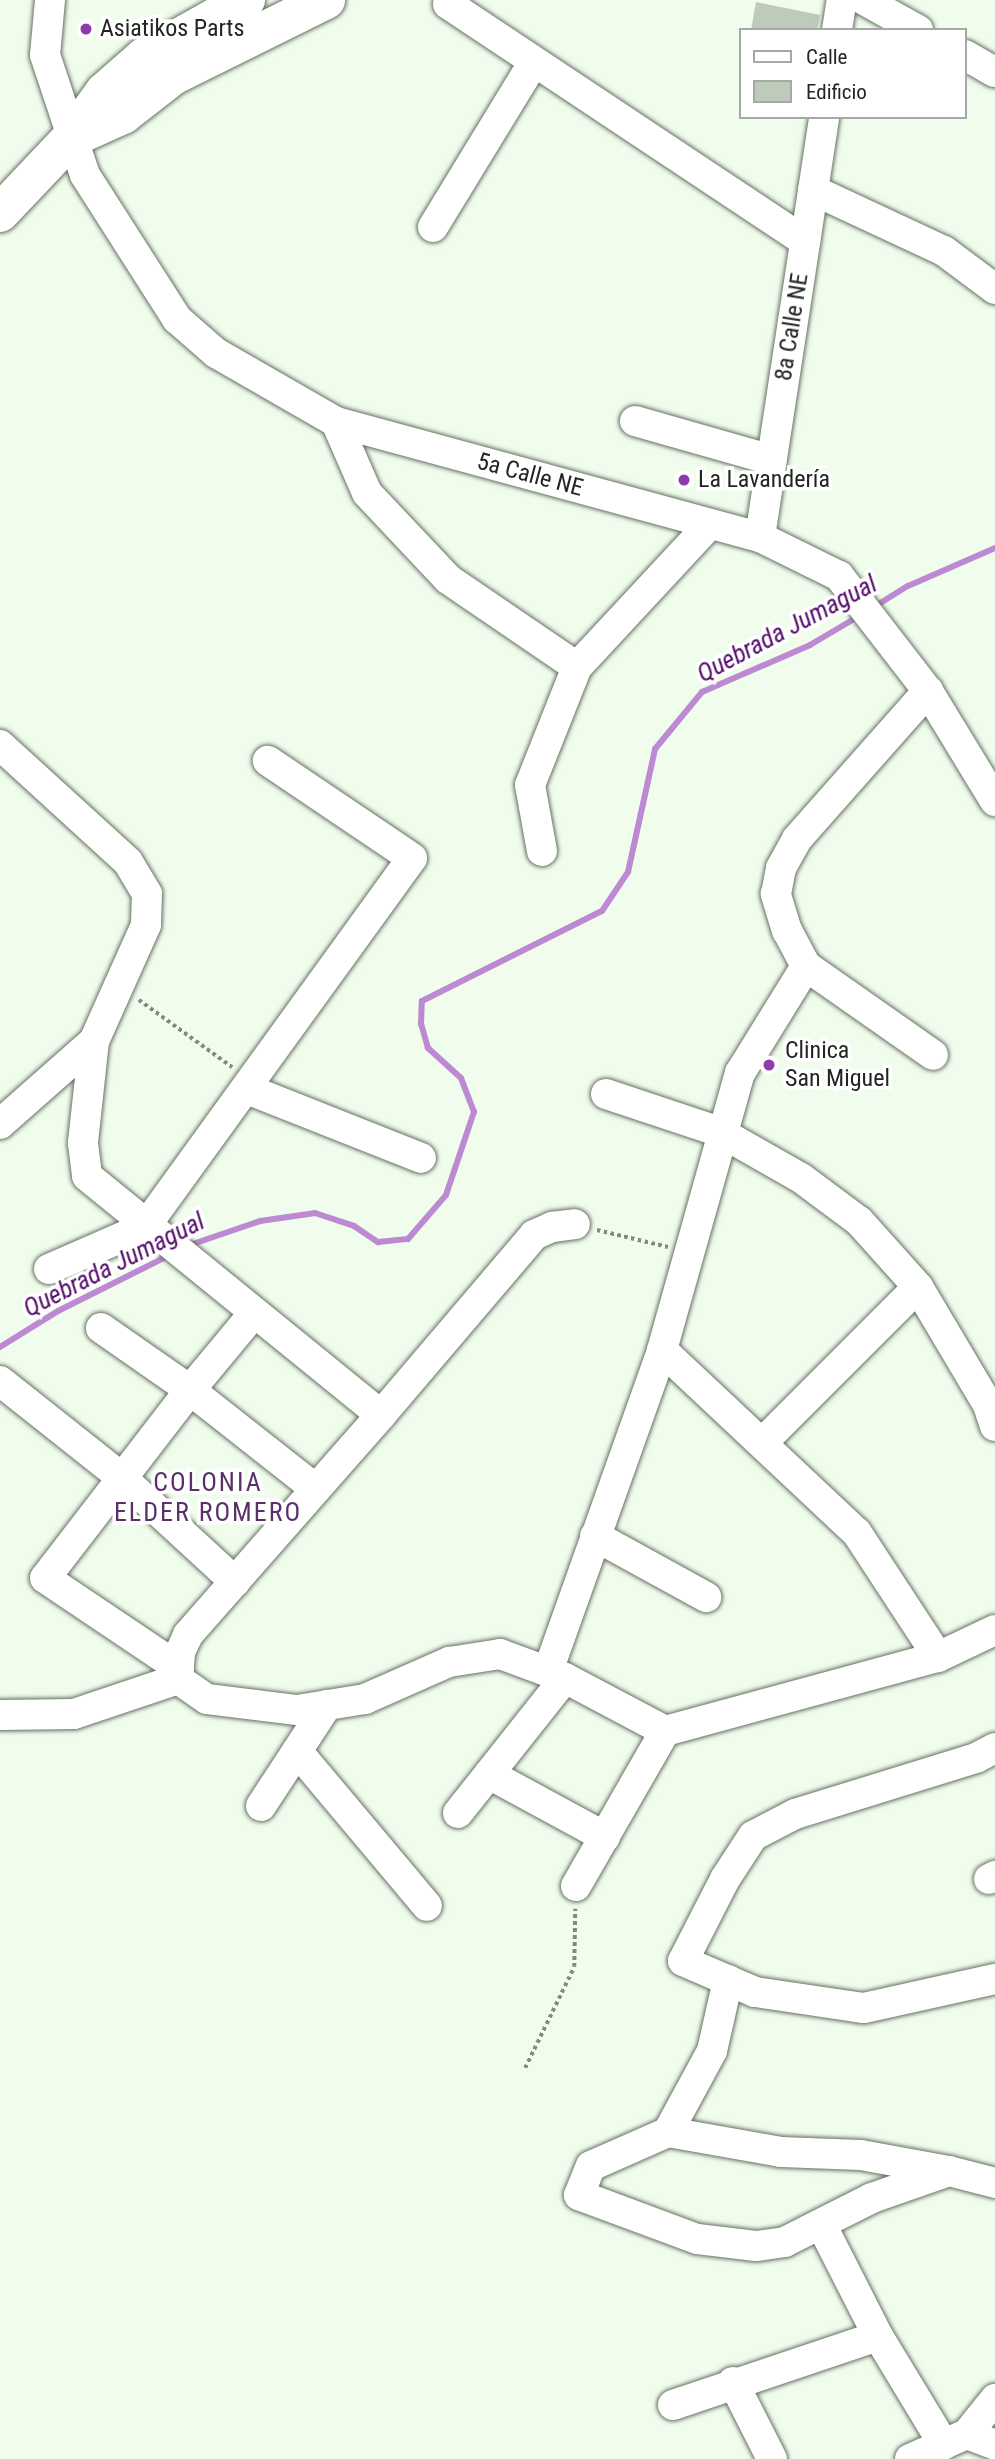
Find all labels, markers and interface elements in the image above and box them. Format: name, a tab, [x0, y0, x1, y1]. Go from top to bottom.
place label: Asiatikos Parts	[100, 15, 244, 43]
marker: Asiatikos Parts	[78, 21, 94, 37]
legend	[740, 28, 967, 119]
text: Calle	[806, 45, 847, 69]
text: Edificio	[806, 80, 867, 104]
street label: 8a Calle NE	[769, 271, 815, 383]
street label: 5a Calle NE	[474, 447, 586, 503]
place label: La Lavandería	[698, 466, 830, 494]
marker: La Lavandería	[676, 472, 692, 488]
water label: Quebrada Jumagual	[692, 568, 882, 690]
place label: Clinica San Miguel	[785, 1037, 890, 1093]
marker: Clinica San Miguel	[759, 1055, 779, 1075]
water label: Quebrada Jumagual	[18, 1206, 210, 1324]
district label: COLONIA ELDER ROMERO	[115, 1467, 301, 1528]

